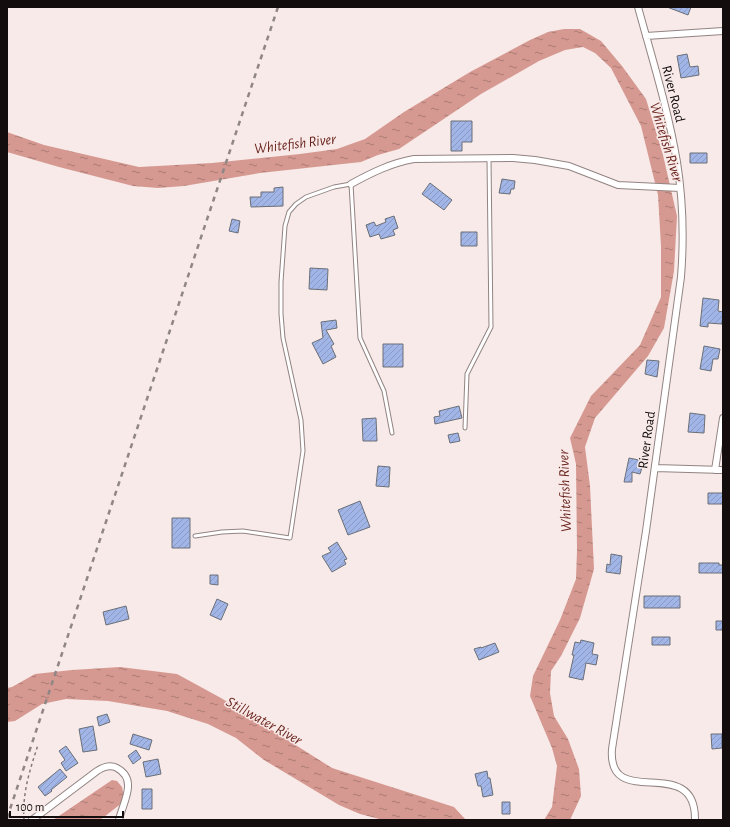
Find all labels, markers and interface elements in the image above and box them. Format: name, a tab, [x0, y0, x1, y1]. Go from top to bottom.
street label: River Road	[659, 64, 687, 124]
water label: Whitefish River	[647, 100, 686, 185]
water label: Whitefish River	[253, 131, 338, 156]
street label: River Road	[636, 410, 658, 470]
water label: Whitefish River	[556, 448, 574, 532]
water label: Stillwater River	[224, 694, 305, 748]
scale bar	[10, 793, 123, 819]
text: 100 m	[16, 801, 44, 813]

